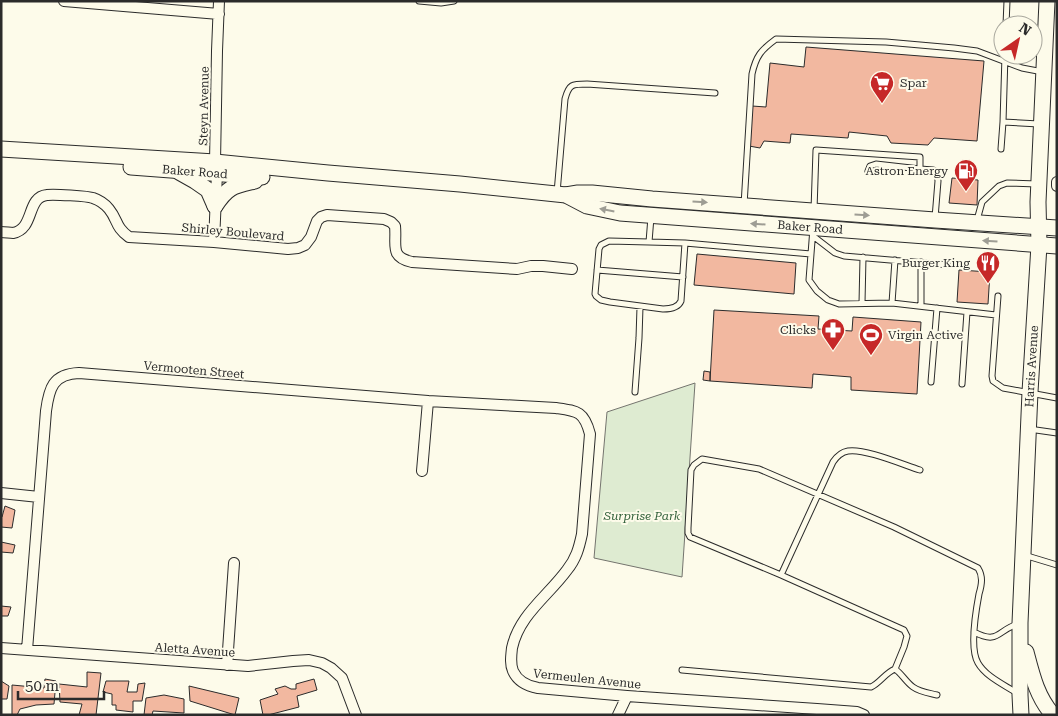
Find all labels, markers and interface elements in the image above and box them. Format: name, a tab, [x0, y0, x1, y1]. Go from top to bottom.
north arrow	[993, 15, 1043, 65]
text: N	[1016, 20, 1034, 39]
street label: Steyn Avenue	[196, 66, 212, 146]
supermarket icon: Spar	[869, 70, 895, 104]
place label: Spar	[900, 76, 927, 90]
fuel station icon: Astron Energy	[953, 158, 979, 192]
street label: Baker Road	[161, 162, 228, 181]
place label: Astron Energy	[866, 164, 949, 178]
one-way arrow	[692, 199, 708, 207]
one-way arrow	[599, 206, 615, 214]
one-way arrow	[854, 211, 870, 219]
street label: Baker Road	[777, 218, 844, 237]
one-way arrow	[750, 219, 766, 227]
street label: Shirley Boulevard	[181, 221, 285, 243]
one-way arrow	[982, 237, 998, 245]
restaurant icon: Burger King	[975, 250, 1001, 284]
place label: Burger King	[902, 256, 970, 270]
pharmacy icon: Clicks	[820, 317, 846, 351]
sports icon: Virgin Active	[858, 322, 884, 356]
place label: Clicks	[780, 323, 816, 337]
street label: Harris Avenue	[1022, 325, 1041, 408]
place label: Virgin Active	[888, 328, 963, 342]
street label: Vermooten Street	[143, 359, 245, 381]
park label: Surprise Park	[603, 509, 681, 523]
street label: Aletta Avenue	[154, 640, 236, 660]
street label: Vermeulen Avenue	[532, 666, 642, 692]
scale bar	[18, 668, 104, 700]
text: 50 m	[25, 677, 60, 695]

